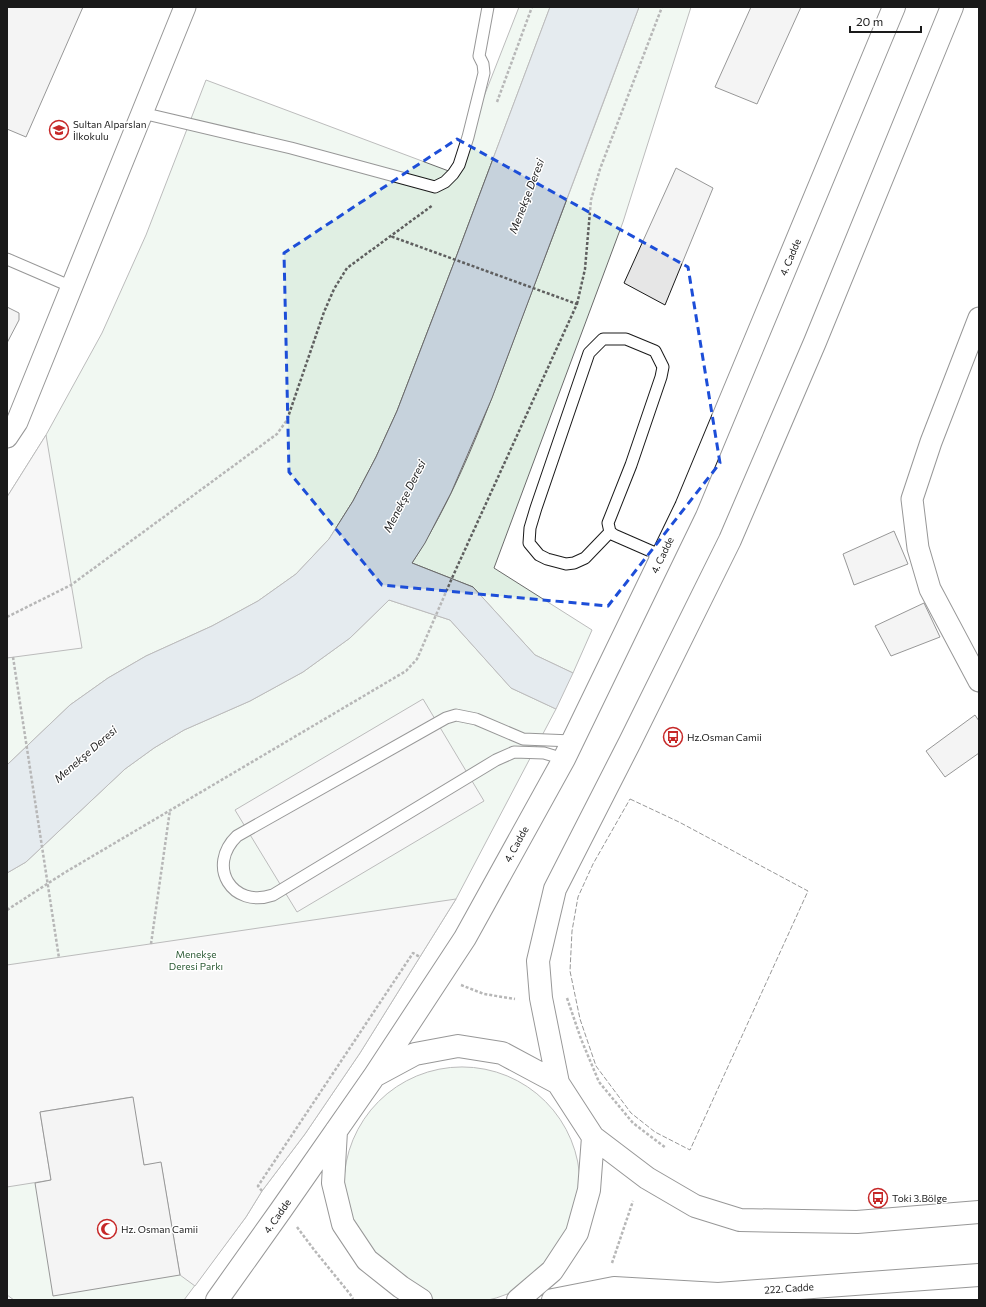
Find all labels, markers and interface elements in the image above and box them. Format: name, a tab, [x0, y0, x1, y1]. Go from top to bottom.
scale bar	[850, 8, 921, 34]
text: 20 m	[856, 14, 883, 28]
place label: Sultan Alparslan İlkokulu	[73, 118, 146, 142]
school or university icon: Sultan Alparslan İlkokulu	[48, 119, 70, 141]
water label: Menekşe Deresi	[506, 156, 547, 235]
street label: 4. Cadde	[777, 237, 803, 277]
water label: Menekşe Deresi	[380, 457, 428, 534]
street label: 4. Cadde	[648, 535, 676, 575]
water label: Menekşe Deresi	[51, 722, 120, 785]
bus stop icon: Hz.Osman Camii	[662, 726, 684, 748]
place label: Hz.Osman Camii	[687, 731, 762, 743]
street label: 4. Cadde	[501, 824, 531, 864]
park label: Menekşe Deresi Parkı	[169, 948, 223, 972]
bus stop icon: Toki 3.Bölge	[867, 1187, 889, 1209]
place label: Toki 3.Bölge	[892, 1192, 947, 1204]
street label: 4. Cadde	[261, 1197, 293, 1235]
mosque icon: Hz. Osman Camii	[96, 1218, 118, 1240]
place label: Hz. Osman Camii	[121, 1223, 198, 1235]
street label: 222. Cadde	[764, 1280, 814, 1296]

